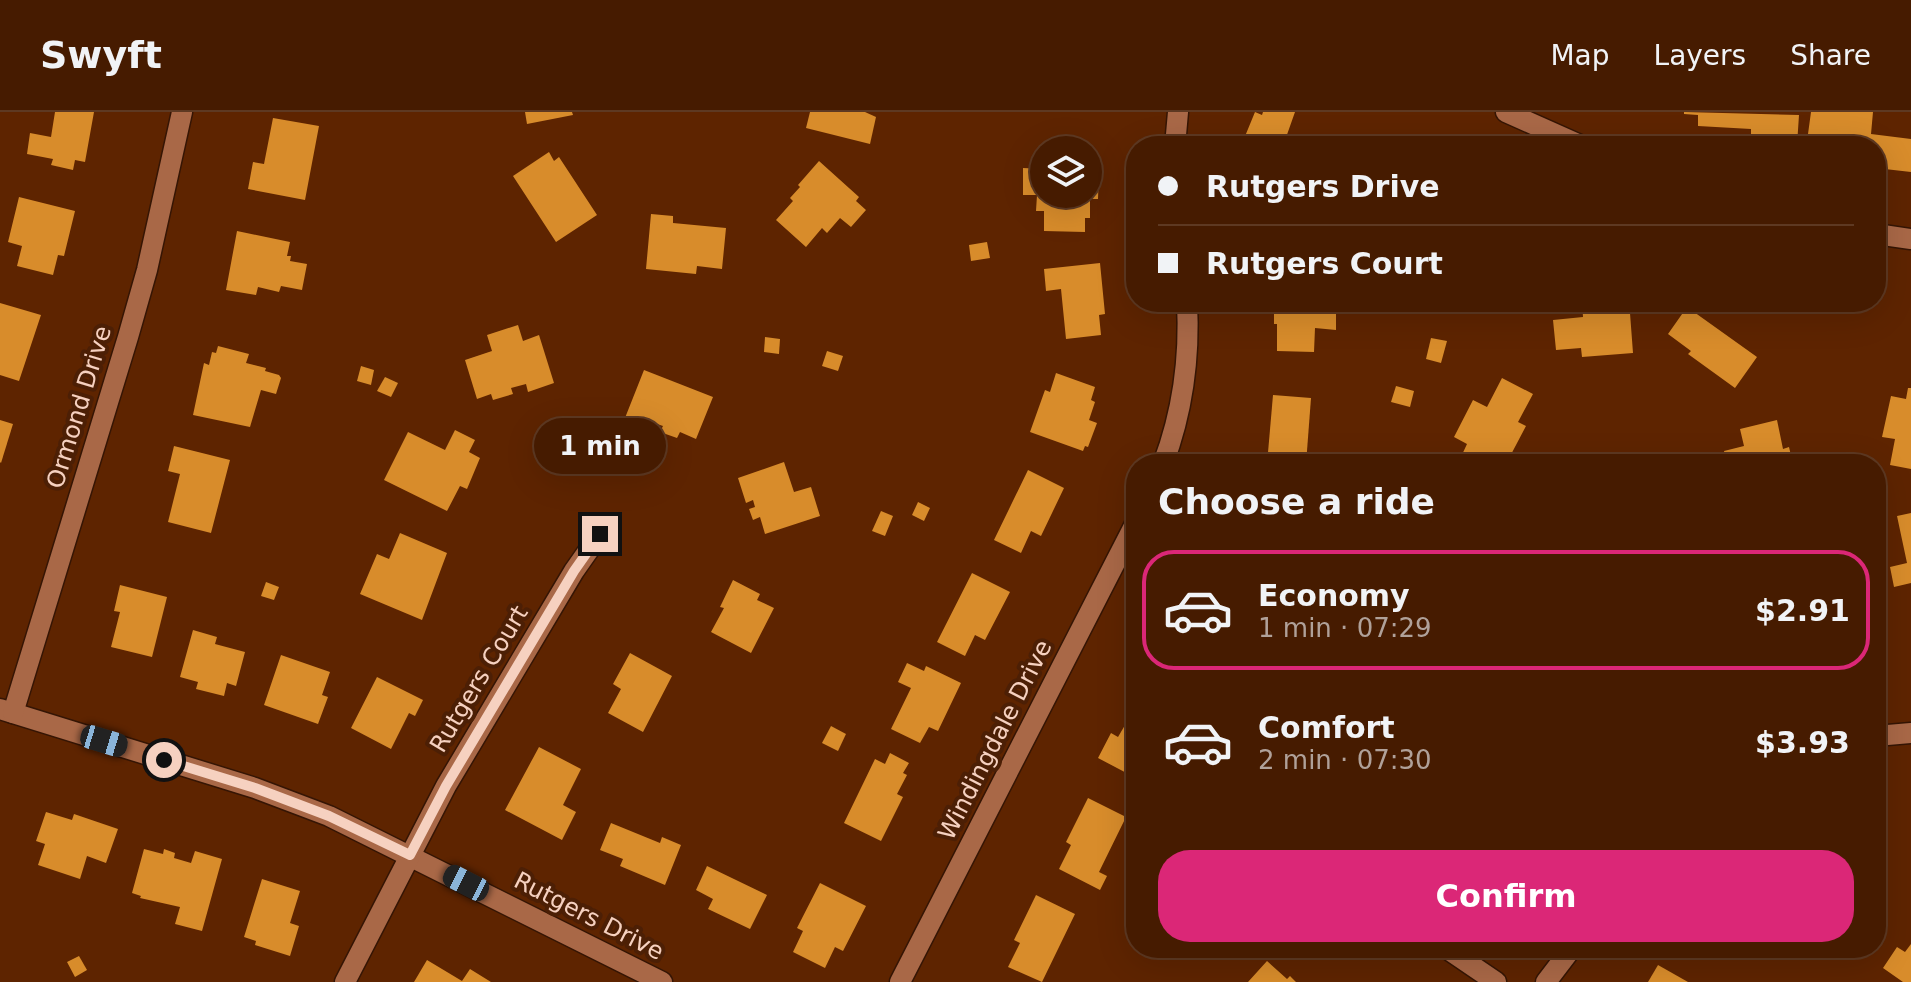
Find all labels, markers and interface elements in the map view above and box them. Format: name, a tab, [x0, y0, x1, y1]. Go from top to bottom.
text: Swyft	[40, 33, 162, 77]
text: Map	[1550, 39, 1610, 72]
text: Layers	[1654, 39, 1746, 72]
text: Share	[1790, 39, 1871, 72]
map controls	[1030, 136, 1102, 208]
button: layers	[1030, 136, 1102, 208]
text: Rutgers Drive	[1206, 169, 1440, 204]
text: Rutgers Court	[1206, 246, 1443, 281]
street label: Ormond Drive	[41, 322, 117, 492]
callout: 1 min	[534, 418, 666, 474]
text: 1 min	[559, 431, 641, 461]
text: Choose a ride	[1158, 481, 1435, 522]
route end	[582, 516, 618, 552]
icon: car	[1162, 574, 1234, 646]
text: Economy	[1258, 578, 1410, 613]
text: $2.91	[1755, 593, 1850, 628]
street label: Rutgers Court	[424, 601, 534, 757]
text: 1 min · 07:29	[1258, 613, 1432, 643]
street label: Windingdale Drive	[932, 635, 1058, 845]
icon: car	[1162, 706, 1234, 778]
text: Comfort	[1258, 710, 1395, 745]
car	[78, 723, 130, 759]
text: $3.93	[1755, 725, 1850, 760]
route start	[146, 742, 182, 778]
text: 2 min · 07:30	[1258, 745, 1432, 775]
button: Confirm	[1158, 850, 1854, 942]
car	[439, 861, 493, 905]
street label: Rutgers Drive	[509, 866, 669, 966]

